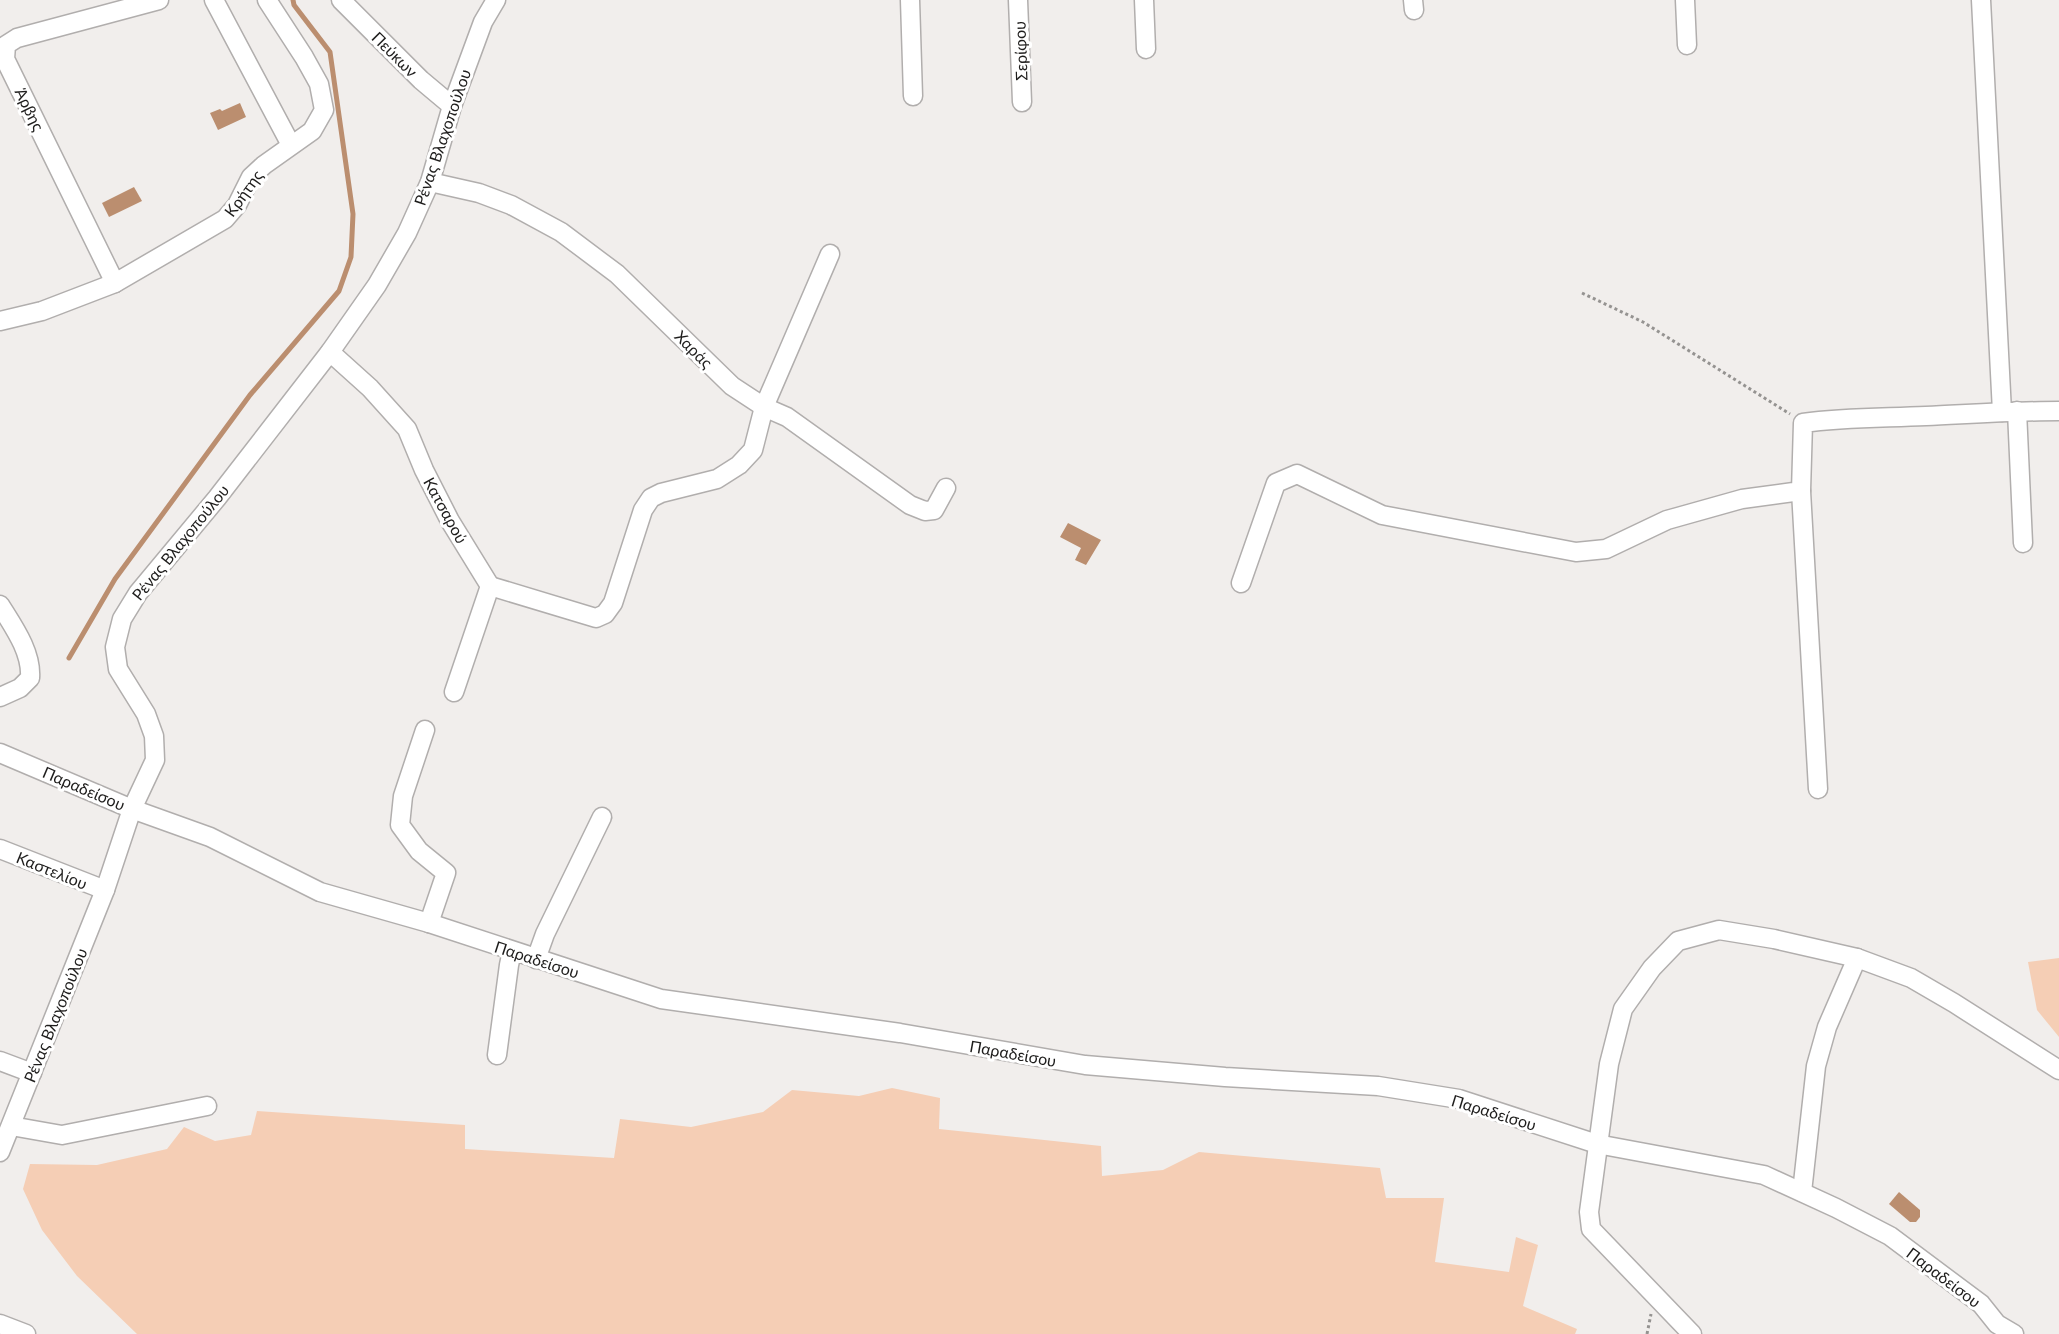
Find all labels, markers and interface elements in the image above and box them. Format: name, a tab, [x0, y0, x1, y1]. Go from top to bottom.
street label: Σερίφου	[1009, 21, 1031, 81]
street label: Πεύκων	[368, 27, 422, 81]
street label: Ρένας Βλαχοπούλου	[410, 66, 474, 208]
street label: Άρβης	[11, 84, 49, 134]
street label: Κρήτης	[220, 166, 267, 220]
street label: Χαράς	[671, 326, 717, 372]
street label: Κατσαρού	[420, 474, 472, 546]
street label: Ρένας Βλαχοπούλου	[128, 480, 232, 604]
street label: Παραδείσου	[40, 762, 128, 814]
street label: Καστελίου	[14, 847, 90, 893]
street label: Παραδείσου	[492, 936, 582, 982]
street label: Ρένας Βλαχοπούλου	[19, 945, 91, 1085]
street label: Παραδείσου	[968, 1036, 1058, 1070]
street label: Παραδείσου	[1449, 1090, 1539, 1134]
street label: Παραδείσου	[1903, 1243, 1985, 1311]

